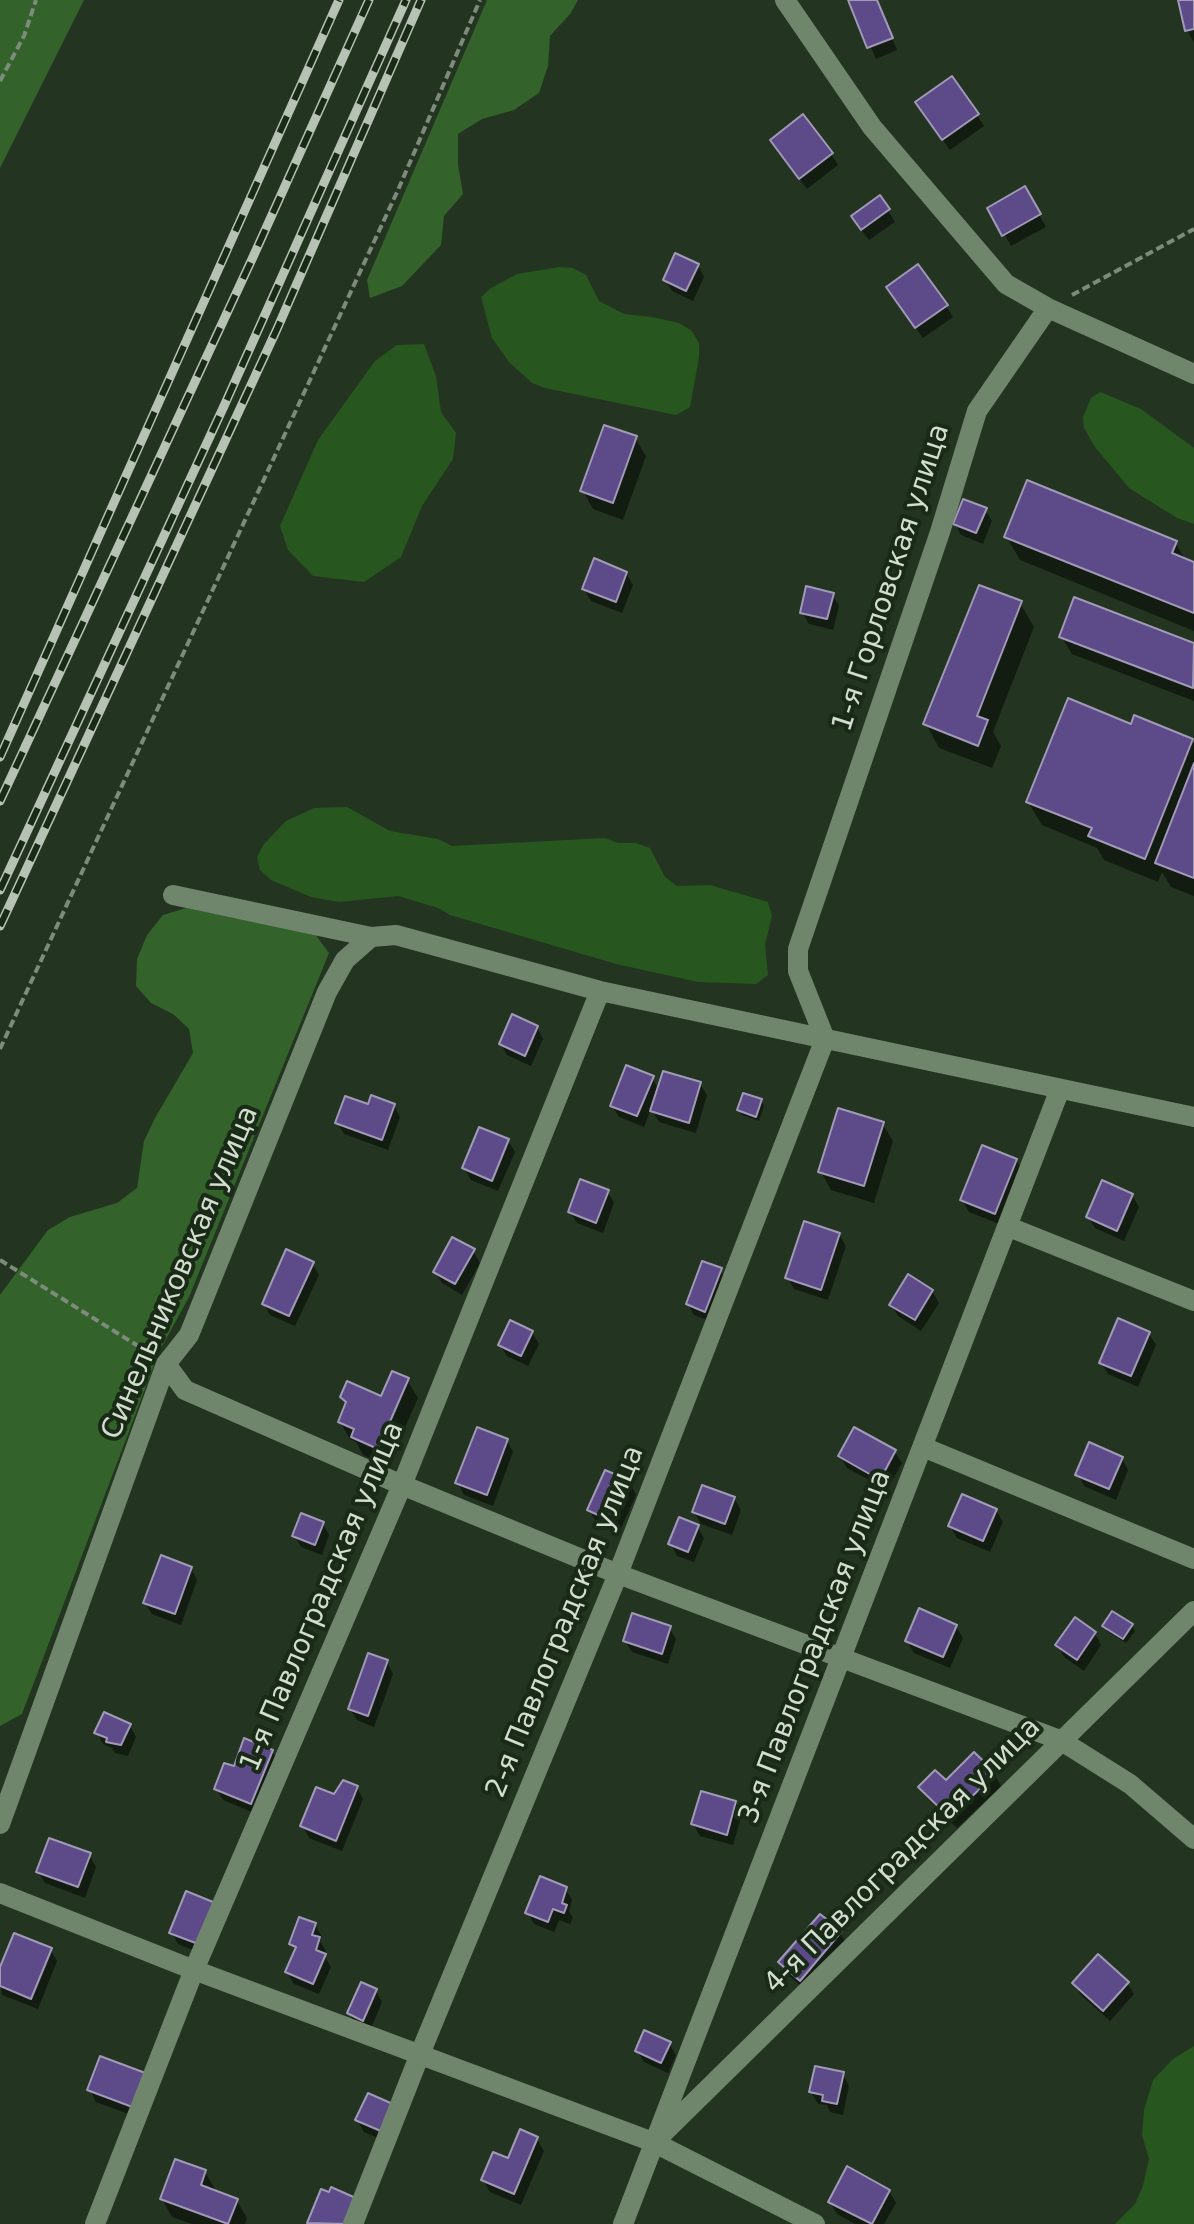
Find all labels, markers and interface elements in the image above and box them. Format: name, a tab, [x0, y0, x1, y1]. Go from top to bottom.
street label: 1-я Горловская улица	[826, 420, 958, 736]
street label: Синельниковская улица	[95, 1101, 267, 1445]
street label: 1-я Павлоградская улица	[234, 1417, 412, 1777]
street label: 2-я Павлоградская улица	[480, 1441, 652, 1803]
street label: 3-я Павлоградская улица	[733, 1465, 899, 1829]
street label: 4-я Павлоградская улица	[758, 1711, 1048, 2001]

